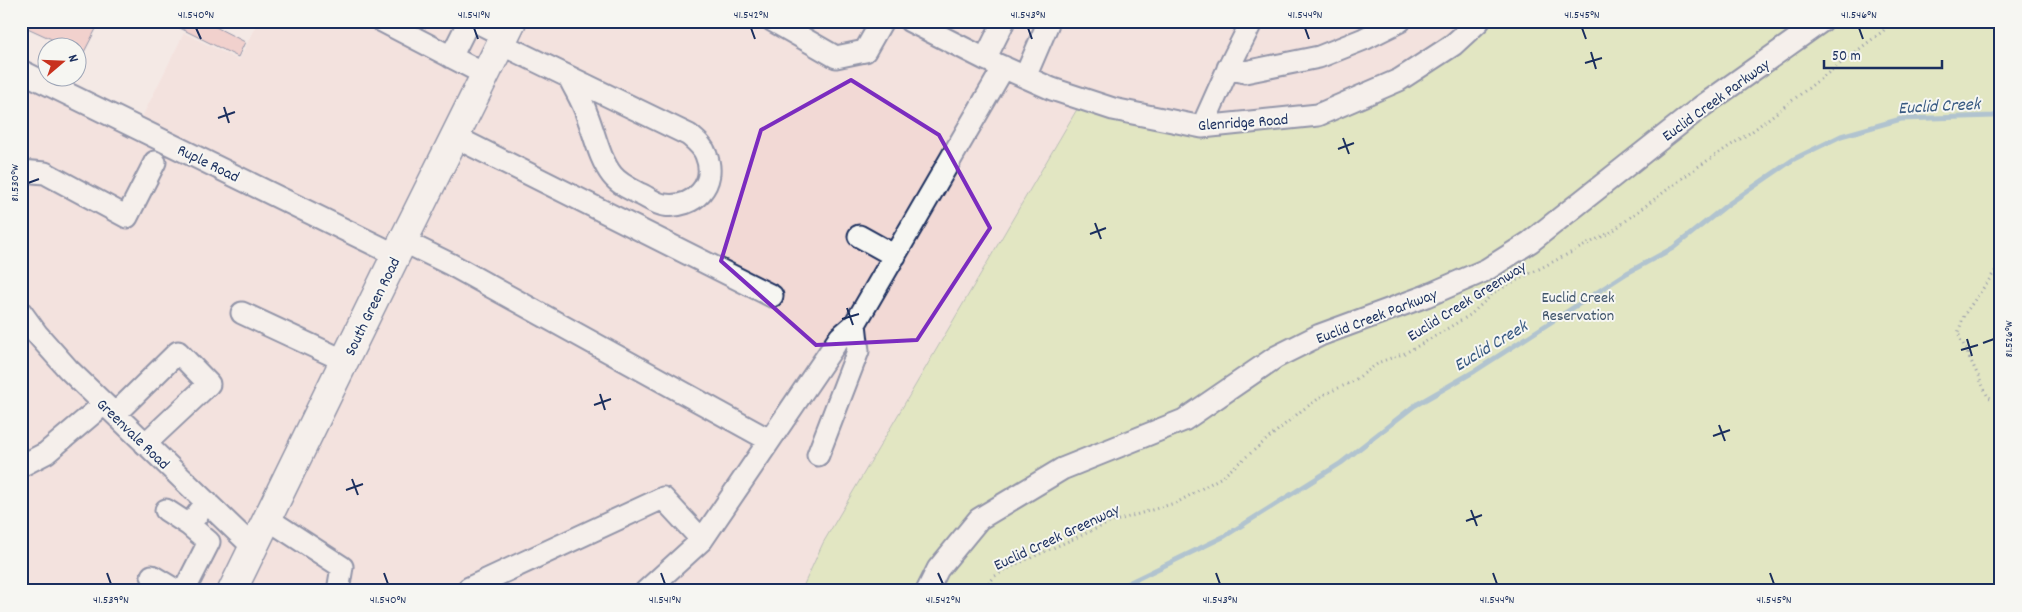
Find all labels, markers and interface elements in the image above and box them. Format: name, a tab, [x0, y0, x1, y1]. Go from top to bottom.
text: 41.540°N	[178, 7, 214, 24]
text: 41.541°N	[458, 7, 490, 24]
text: 41.542°N	[733, 7, 769, 24]
text: 41.543°N	[1010, 7, 1046, 24]
text: 41.544°N	[1288, 7, 1323, 24]
text: 41.545°N	[1564, 7, 1600, 24]
text: 41.546°N	[1841, 7, 1877, 24]
north arrow	[38, 38, 88, 88]
scale bar	[1824, 38, 1942, 70]
text: 50 m	[1832, 46, 1861, 68]
text: N	[62, 52, 83, 65]
street label: Euclid Creek Parkway	[1658, 54, 1776, 148]
water label: Euclid Creek	[1897, 93, 1982, 122]
street label: Glenridge Road	[1197, 109, 1289, 138]
street label: Ruple Road	[173, 139, 243, 189]
text: 81.530°W	[7, 164, 24, 202]
street label: South Green Road	[339, 254, 407, 360]
street label: Euclid Creek Greenway	[1403, 256, 1532, 348]
street label: Euclid Creek Parkway	[1313, 283, 1441, 351]
park label: Euclid Creek Reservation	[1542, 287, 1614, 328]
water label: Euclid Creek	[1450, 314, 1534, 379]
text: 81.526°W	[2001, 320, 2018, 357]
street label: Greenvale Road	[90, 394, 174, 476]
street label: Euclid Creek Greenway	[990, 499, 1124, 578]
text: 41.539°N	[93, 592, 129, 609]
text: 41.540°N	[370, 592, 406, 609]
text: 41.541°N	[649, 592, 681, 609]
text: 41.542°N	[925, 592, 961, 609]
text: 41.543°N	[1202, 592, 1238, 609]
text: 41.544°N	[1480, 592, 1515, 609]
text: 41.545°N	[1756, 592, 1792, 609]

